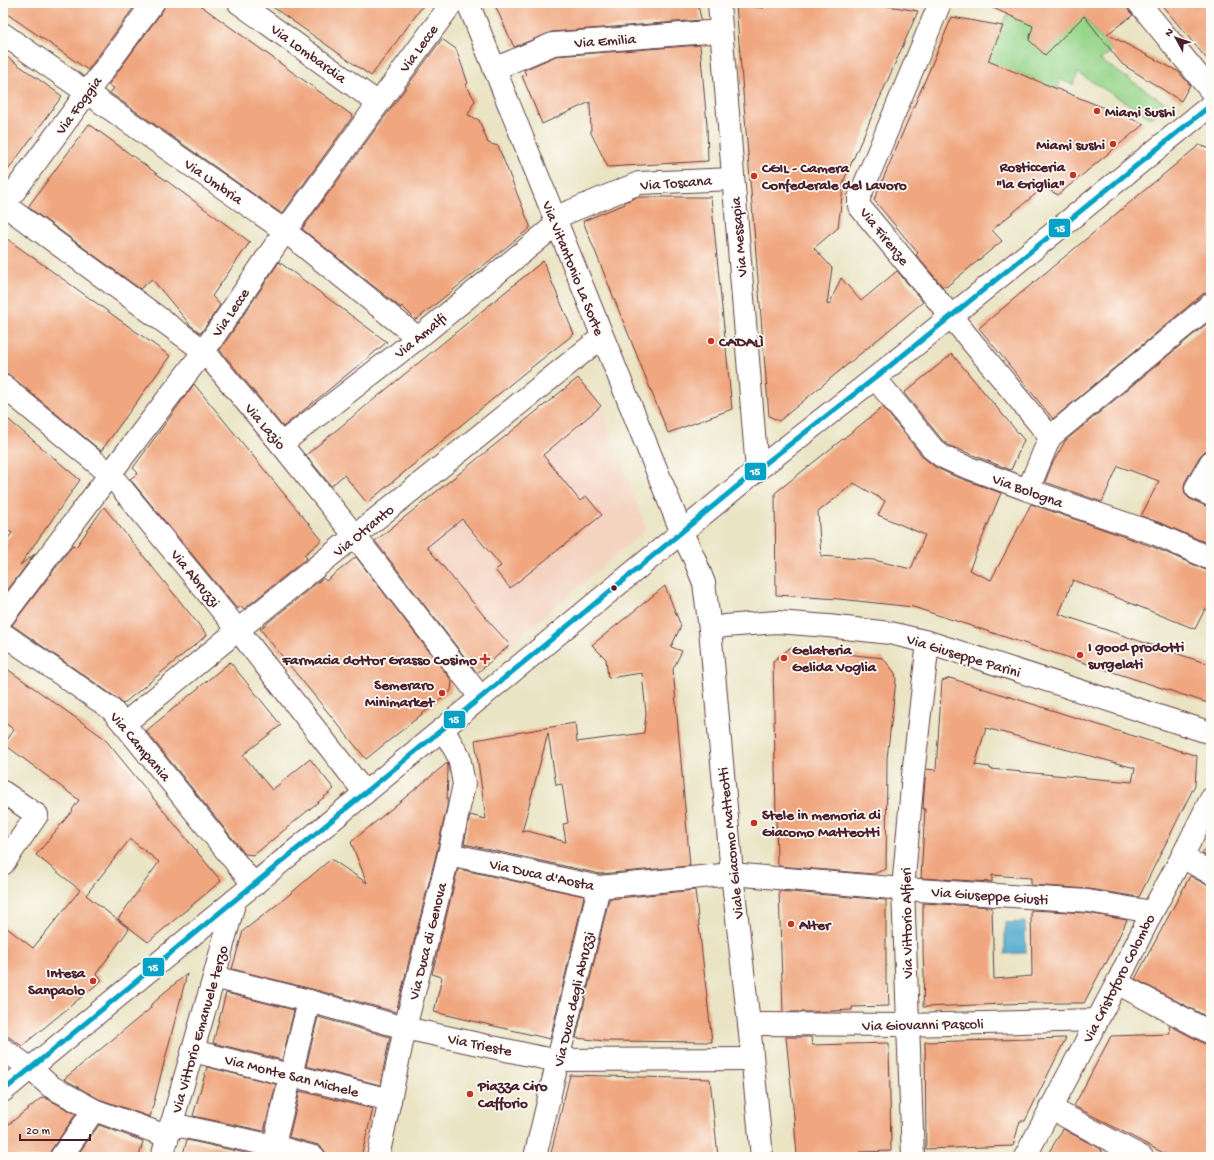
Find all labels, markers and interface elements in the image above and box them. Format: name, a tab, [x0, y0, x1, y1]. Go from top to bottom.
north arrow	[1156, 18, 1196, 58]
street label: Via Lombardia	[266, 20, 350, 89]
street label: Via Lecce	[396, 22, 443, 77]
text: N	[1163, 26, 1177, 39]
street label: Via Emilia	[573, 31, 637, 53]
street label: Via Foggia	[52, 73, 107, 140]
place label: Miami Sushi	[1105, 104, 1175, 122]
marker: Miami Sushi	[1092, 106, 1102, 116]
place label: Miami sushi	[1036, 137, 1105, 155]
marker: Miami sushi	[1108, 139, 1118, 149]
street label: Via Umbria	[179, 155, 246, 210]
place label: Rosticceria "la Griglia"	[996, 159, 1066, 194]
place label: CGIL - Camera Confederale del Lavoro	[761, 160, 907, 195]
marker: Rosticceria "la Griglia"	[1068, 170, 1078, 180]
marker: CGIL - Camera Confederale del Lavoro	[749, 171, 759, 181]
street label: Via Toscana	[639, 172, 713, 196]
street label: Via Messapia	[727, 196, 753, 278]
street label: Via Vitantonio La Sorte	[537, 198, 607, 339]
street label: Via Firenze	[854, 204, 912, 270]
line badge: 15	[1048, 218, 1071, 238]
text: 15	[1054, 224, 1065, 236]
street label: Via Lecce	[208, 285, 255, 342]
street label: Via Amalfi	[391, 310, 451, 364]
place label: CADALÌ	[718, 334, 764, 352]
marker: CADALÌ	[706, 336, 716, 346]
street label: Via Lazio	[239, 400, 289, 454]
line badge: 15	[744, 462, 767, 481]
text: 15	[749, 467, 760, 479]
street label: Via Bologna	[989, 470, 1066, 513]
street label: Via Otranto	[329, 501, 399, 562]
street label: Via Abruzzi	[165, 546, 223, 612]
unlabelled marker	[609, 583, 619, 593]
street label: Via Giuseppe Parini	[903, 631, 1023, 683]
place label: I good prodotti surgelati	[1088, 639, 1184, 674]
place label: Gelateria Gelida Voglia	[792, 642, 877, 677]
marker: I good prodotti surgelati	[1075, 650, 1085, 660]
place label: Farmacia dottor Grasso Cosimo	[281, 652, 477, 670]
marker: Gelateria Gelida Voglia	[779, 653, 789, 663]
marker: Farmacia dottor Grasso Cosimo	[480, 654, 490, 664]
place label: Semeraro Minimarket	[365, 677, 436, 712]
marker: Semeraro Minimarket	[437, 688, 447, 698]
street label: Via Campania	[105, 708, 174, 786]
line badge: 15	[443, 710, 466, 729]
text: 15	[448, 715, 459, 727]
street label: Viale Giacomo Matteotti	[715, 766, 749, 921]
place label: Stele in memoria di Giacomo Matteotti	[762, 807, 881, 842]
marker: Stele in memoria di Giacomo Matteotti	[749, 818, 759, 828]
street label: Via Duca d'Aosta	[487, 856, 596, 896]
street label: Via Vittorio Alfieri	[898, 867, 918, 980]
street label: Via Duca di Genova	[405, 880, 452, 1003]
street label: Via Giuseppe Giusti	[930, 884, 1049, 910]
street label: Via Cristoforo Colombo	[1079, 911, 1160, 1047]
place label: Alter	[798, 917, 832, 935]
marker: Alter	[786, 919, 796, 929]
street label: Via Duca degli Abruzzi	[550, 930, 599, 1070]
street label: Via Vittorio Emanuele terzo	[168, 944, 234, 1116]
line badge: 15	[142, 957, 165, 977]
text: 15	[147, 963, 158, 975]
place label: Intesa Sanpaolo	[28, 965, 86, 1000]
marker: Intesa Sanpaolo	[88, 976, 98, 986]
street label: Via Giovanni Pascoli	[861, 1016, 984, 1036]
street label: Via Trieste	[445, 1030, 513, 1062]
street label: Via Monte San Michele	[222, 1051, 361, 1102]
place label: Piazza Ciro Cafforio	[477, 1078, 548, 1113]
marker: Piazza Ciro Cafforio	[465, 1089, 475, 1099]
scale bar	[20, 1116, 90, 1142]
text: 20 m	[26, 1125, 51, 1139]

